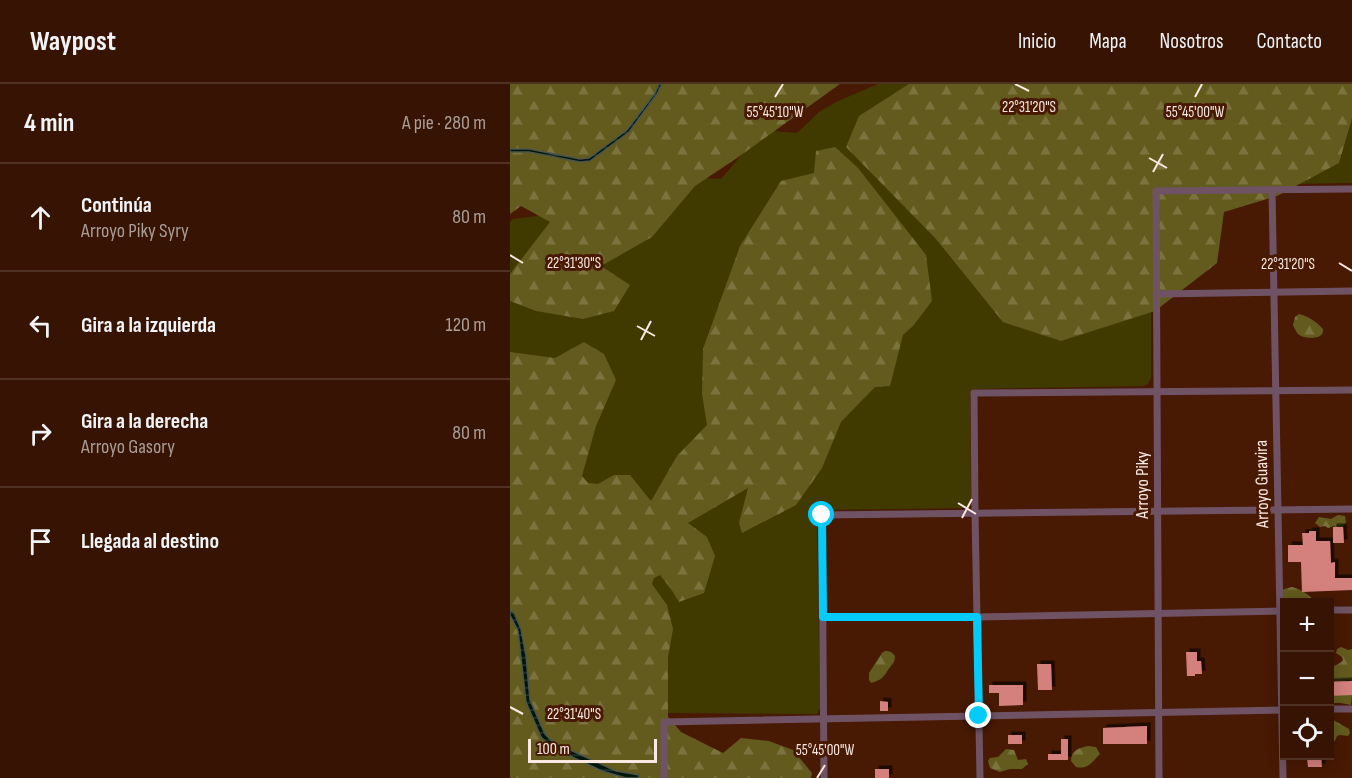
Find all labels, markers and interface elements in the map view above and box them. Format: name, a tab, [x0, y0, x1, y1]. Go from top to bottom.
text: Waypost	[30, 25, 116, 58]
text: Inicio	[1018, 29, 1056, 54]
text: Mapa	[1089, 29, 1127, 54]
text: Nosotros	[1160, 29, 1224, 54]
text: Contacto	[1257, 29, 1322, 54]
text: 22°31'20"S	[1002, 98, 1056, 117]
text: 55°45'10"W	[747, 103, 804, 122]
text: 55°45'00"W	[1166, 103, 1224, 122]
text: 4 min	[24, 108, 74, 139]
text: A pie · 280 m	[402, 111, 486, 135]
text: Continúa	[81, 192, 152, 219]
icon: ahead	[24, 201, 57, 234]
text: 80 m	[452, 205, 486, 229]
text: Arroyo Piky Syry	[81, 219, 189, 243]
text: 22°31'30"S	[547, 254, 601, 273]
text: 22°31'20"S	[1261, 255, 1315, 274]
icon: left	[24, 309, 57, 342]
text: Gira a la izquierda	[81, 312, 216, 339]
text: 120 m	[446, 313, 486, 337]
text: Gira a la derecha	[81, 408, 208, 435]
icon: right	[24, 417, 57, 450]
text: 80 m	[452, 421, 486, 445]
text: Arroyo Gasory	[81, 435, 175, 459]
street label: Arroyo Guavira	[1251, 440, 1273, 529]
street label: Arroyo Piky	[1132, 451, 1153, 520]
route start	[808, 501, 834, 527]
icon: arrive	[24, 525, 57, 558]
text: Llegada al destino	[81, 528, 219, 555]
map controls	[1280, 598, 1334, 760]
button: +	[1280, 598, 1334, 652]
button: −	[1280, 652, 1334, 706]
route end	[965, 702, 991, 728]
text: 22°31'40"S	[547, 705, 601, 724]
button: locate	[1280, 706, 1334, 760]
scale bar	[528, 736, 657, 764]
text: 100 m	[537, 740, 570, 759]
text: 55°45'00"W	[796, 741, 854, 760]

